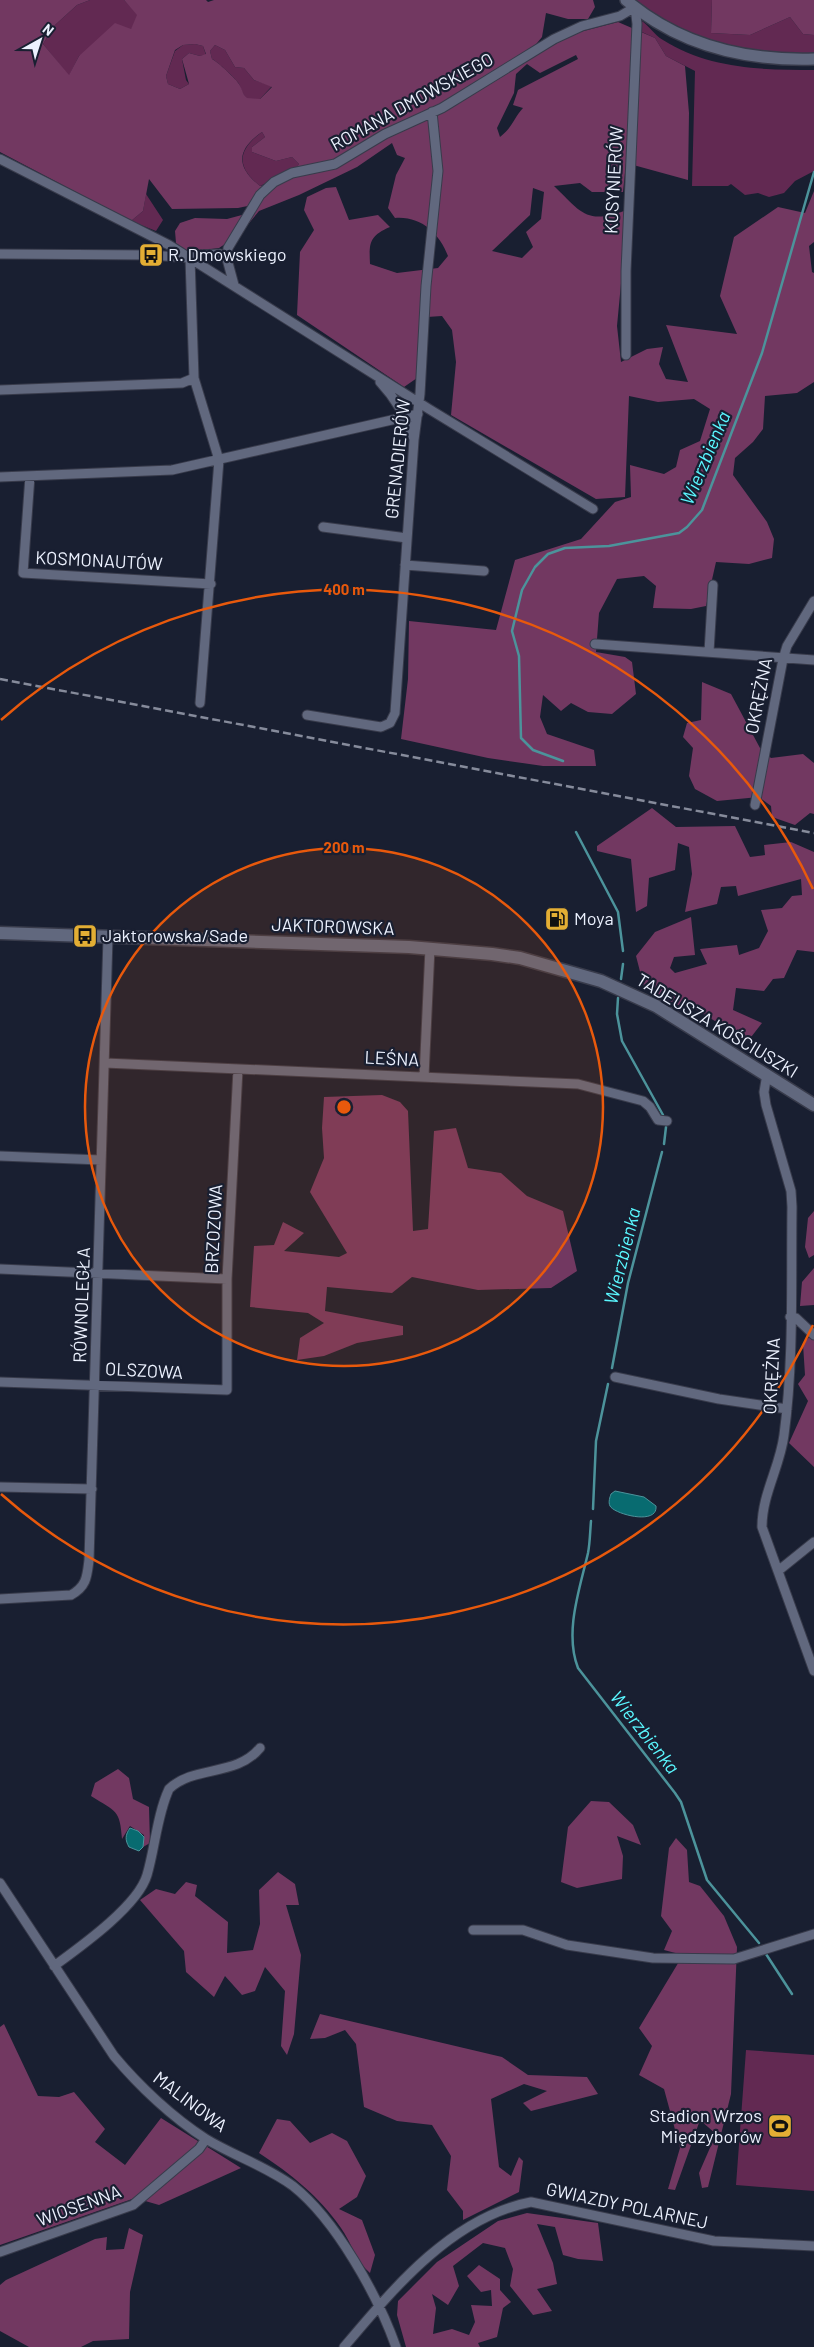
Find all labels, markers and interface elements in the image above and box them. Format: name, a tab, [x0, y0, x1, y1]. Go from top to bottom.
north arrow	[15, 15, 65, 65]
text: N	[40, 20, 57, 39]
street label: ROMANA DMOWSKIEGO	[326, 47, 497, 155]
street label: KOSYNIERÓW	[599, 125, 627, 234]
bus stop icon: R. Dmowskiego	[138, 242, 164, 268]
place label: R. Dmowskiego	[168, 243, 287, 265]
street label: GRENADIERÓW	[380, 398, 414, 520]
water label: Wierzbienka	[675, 408, 735, 508]
street label: KOSMONAUTÓW	[35, 546, 163, 574]
text: 400 m	[323, 580, 365, 598]
street label: OKRĘŻNA	[740, 656, 776, 736]
text: 200 m	[323, 838, 365, 856]
fuel station icon: Moya	[544, 906, 570, 932]
place label: Moya	[574, 907, 614, 929]
street label: JAKTOROWSKA	[271, 913, 395, 939]
bus stop icon: Jaktorowska/Sade	[72, 923, 98, 949]
place label: Jaktorowska/Sade	[102, 924, 248, 946]
street label: TADEUSZA KOŚCIUSZKI	[633, 968, 802, 1082]
street label: LEŚNA	[364, 1046, 420, 1070]
centre of rings	[335, 1098, 353, 1116]
street label: BRZOZOWA	[200, 1184, 226, 1274]
water label: Wierzbienka	[598, 1205, 645, 1307]
street label: RÓWNOLEGŁA	[68, 1247, 94, 1363]
street label: OKRĘŻNA	[758, 1337, 784, 1415]
street label: OLSZOWA	[105, 1357, 184, 1383]
water label: Wierzbienka	[606, 1686, 685, 1778]
street label: MALINOWA	[149, 2066, 232, 2136]
place label: Stadion Wrzos Międzyborów	[649, 2104, 762, 2147]
sports icon: Stadion Wrzos Międzyborów	[767, 2113, 793, 2139]
street label: GWIAZDY POLARNEJ	[544, 2177, 710, 2233]
street label: WIOSENNA	[34, 2180, 124, 2230]

